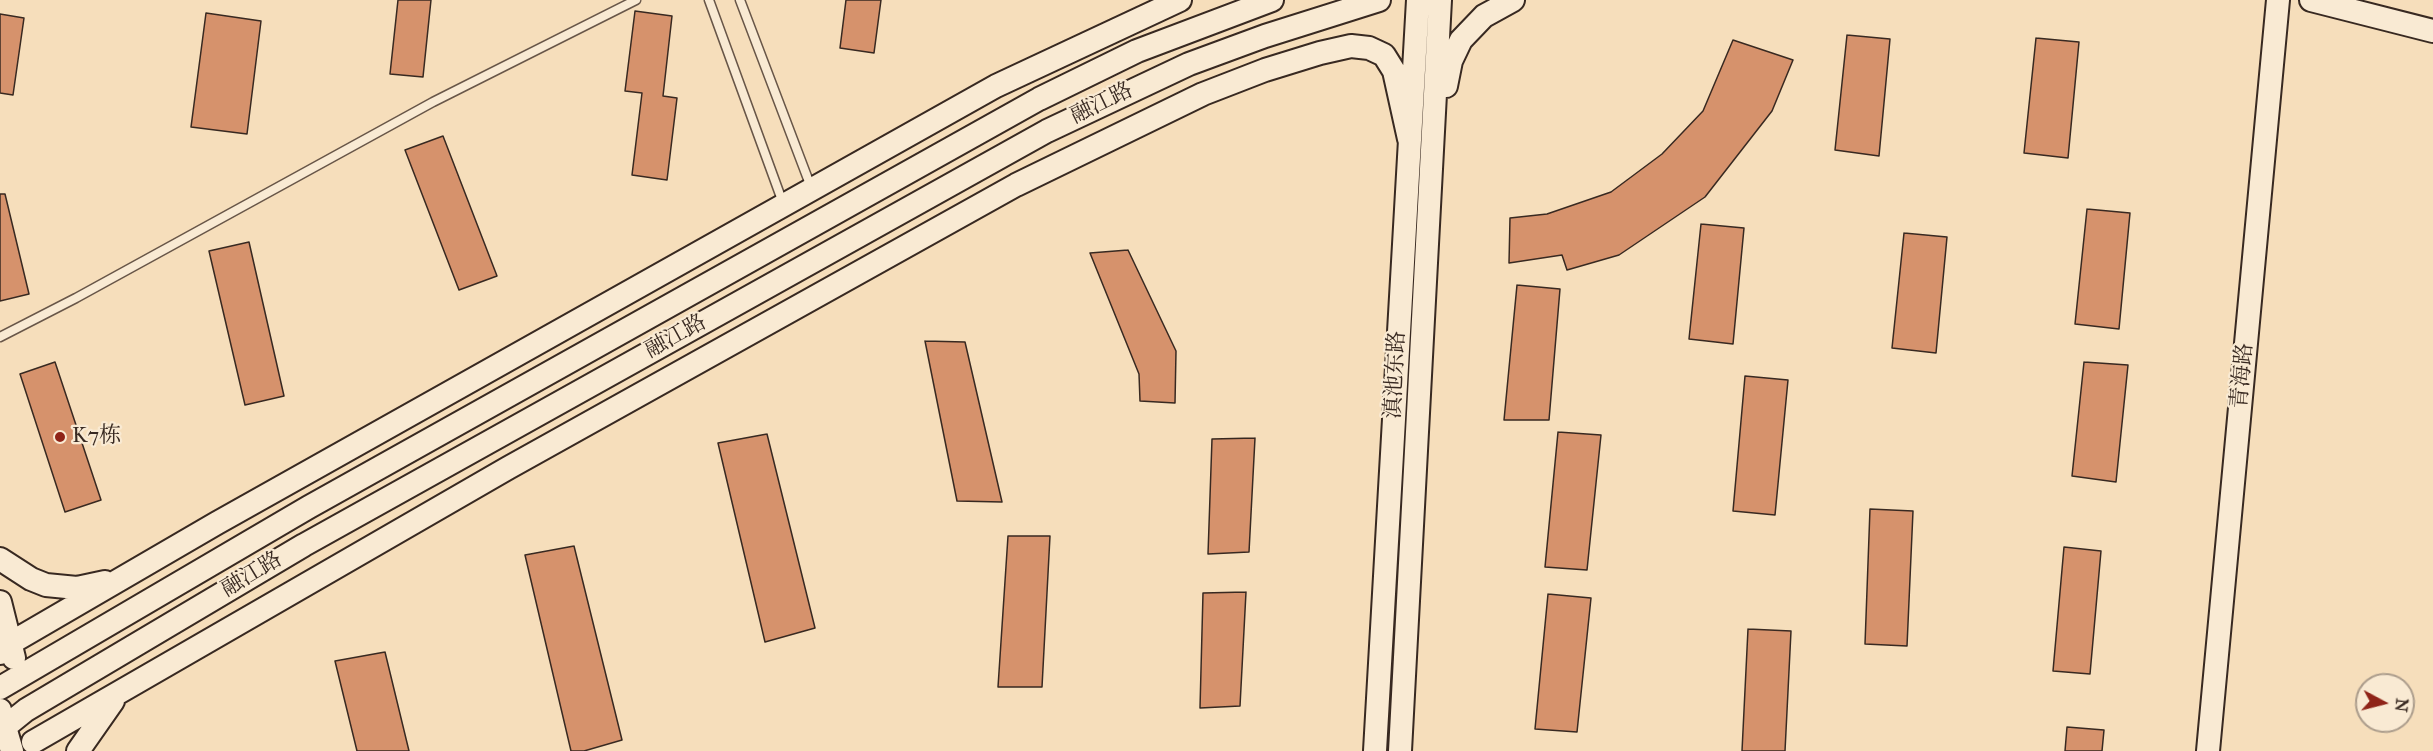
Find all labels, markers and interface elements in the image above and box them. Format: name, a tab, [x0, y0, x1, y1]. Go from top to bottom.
street label: 融江路	[1067, 78, 1137, 130]
street label: 融江路	[641, 309, 711, 365]
street label: 滇池东路	[1381, 330, 1411, 420]
street label: 青海路	[2227, 342, 2259, 410]
place label: K7栋	[72, 424, 121, 450]
marker: K7栋	[53, 430, 67, 444]
street label: 融江路	[217, 547, 287, 603]
north arrow	[2355, 673, 2415, 733]
text: N	[2391, 697, 2412, 713]

